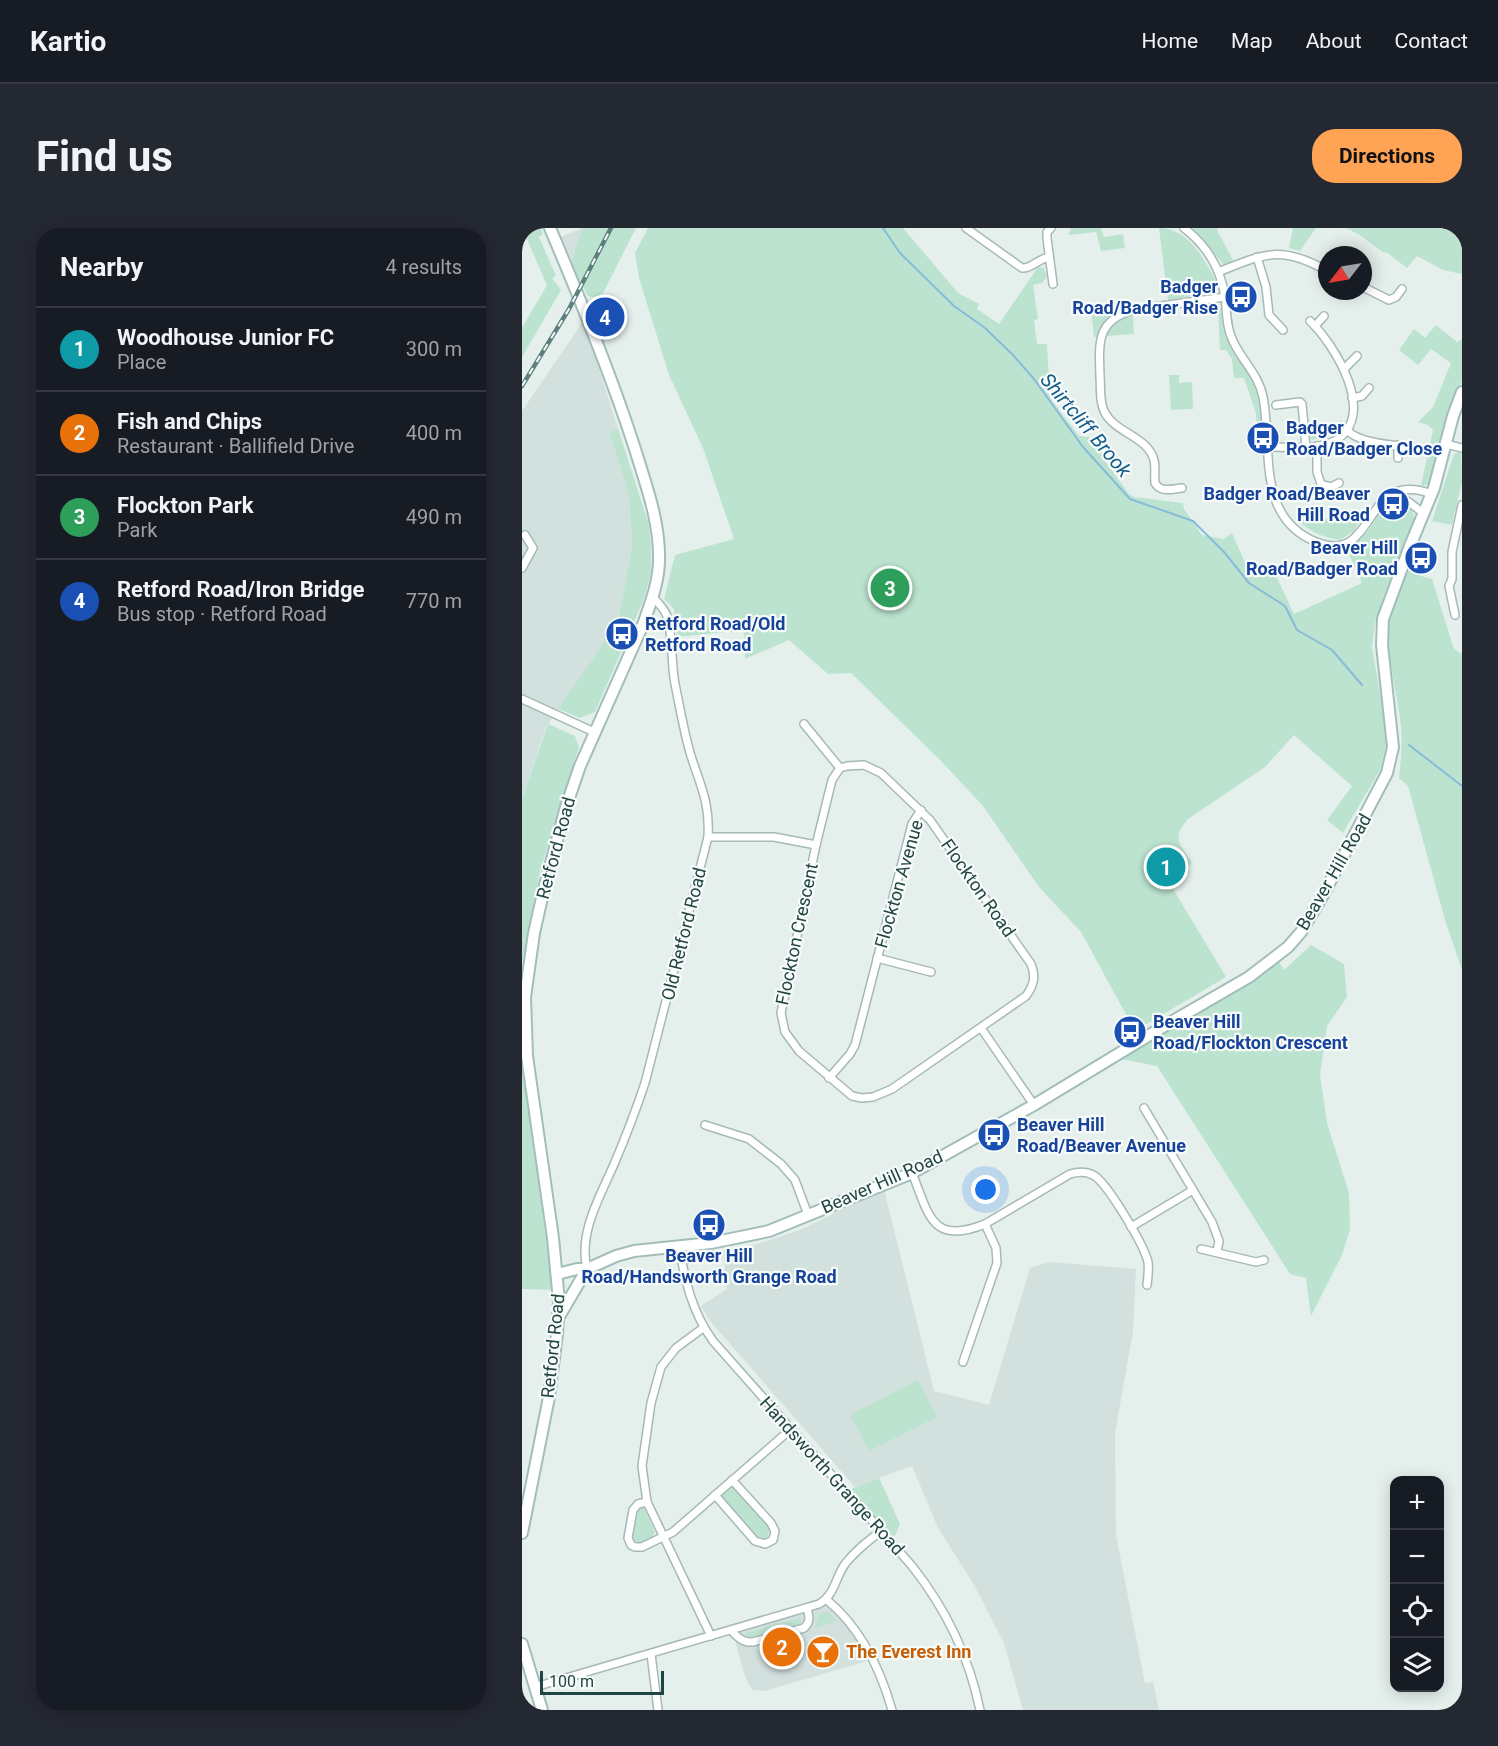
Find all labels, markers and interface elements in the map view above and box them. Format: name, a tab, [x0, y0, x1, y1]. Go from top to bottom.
text: Kartio	[30, 25, 106, 58]
text: Home	[1142, 29, 1198, 53]
text: Map	[1231, 29, 1273, 53]
text: About	[1306, 29, 1362, 53]
text: Contact	[1395, 29, 1468, 53]
button: Directions	[1312, 129, 1462, 183]
text: Find us	[36, 132, 173, 181]
north arrow	[1318, 246, 1372, 300]
text: Nearby	[60, 252, 143, 282]
text: 4 results	[386, 255, 462, 279]
place label: Badger Road/Badger Rise	[1072, 276, 1218, 318]
bus stop icon: Badger Road/Badger Rise	[1223, 279, 1259, 315]
pin: 4	[586, 294, 625, 340]
text: Woodhouse Junior FC	[117, 325, 334, 350]
text: 1	[74, 337, 85, 361]
text: 300 m	[406, 337, 462, 361]
text: Place	[117, 350, 166, 374]
water label: Shirtcliff Brook	[1035, 368, 1137, 483]
text: Fish and Chips	[117, 409, 262, 434]
place label: Badger Road/Badger Close	[1286, 417, 1442, 459]
bus stop icon: Badger Road/Badger Close	[1245, 420, 1281, 456]
text: 2	[74, 421, 85, 445]
text: 400 m	[406, 421, 462, 445]
text: Restaurant · Ballifield Drive	[117, 434, 354, 458]
place label: Badger Road/Beaver Hill Road	[1204, 483, 1370, 525]
bus stop icon: Badger Road/Beaver Hill Road	[1375, 486, 1411, 522]
text: Flockton Park	[117, 493, 254, 518]
text: 3	[74, 505, 85, 529]
text: 490 m	[406, 505, 462, 529]
text: Park	[117, 518, 157, 542]
place label: Beaver Hill Road/Badger Road	[1246, 537, 1398, 579]
bus stop icon: Beaver Hill Road/Badger Road	[1403, 540, 1439, 576]
pin: 3	[870, 566, 910, 610]
text: Retford Road/Iron Bridge	[117, 577, 364, 602]
text: 4	[74, 589, 85, 613]
text: 770 m	[406, 589, 462, 613]
text: Bus stop · Retford Road	[117, 602, 327, 626]
place label: Retford Road/Old Retford Road	[645, 613, 785, 655]
bus stop icon: Retford Road/Old Retford Road	[604, 616, 640, 652]
street label: Retford Road	[532, 794, 579, 901]
street label: Beaver Hill Road	[1292, 810, 1375, 934]
street label: Flockton Avenue	[870, 817, 927, 950]
street label: Flockton Road	[937, 835, 1020, 941]
pin: 1	[1146, 844, 1186, 890]
street label: Flockton Crescent	[771, 861, 822, 1007]
street label: Old Retford Road	[657, 865, 710, 1003]
place label: Beaver Hill Road/Flockton Crescent	[1153, 1011, 1348, 1053]
bus stop icon: Beaver Hill Road/Flockton Crescent	[1112, 1014, 1148, 1050]
place label: Beaver Hill Road/Beaver Avenue	[1017, 1114, 1186, 1156]
bus stop icon: Beaver Hill Road/Beaver Avenue	[976, 1117, 1012, 1153]
street label: Beaver Hill Road	[818, 1145, 946, 1218]
your location	[971, 1175, 1000, 1204]
bus stop icon: Beaver Hill Road/Handsworth Grange Road	[691, 1207, 727, 1243]
place label: Beaver Hill Road/Handsworth Grange Road	[581, 1245, 837, 1287]
street label: Retford Road	[537, 1293, 568, 1399]
street label: Handsworth Grange Road	[756, 1392, 909, 1559]
map controls	[1390, 1476, 1444, 1692]
button: +	[1390, 1476, 1444, 1530]
button: −	[1390, 1530, 1444, 1584]
button: locate	[1390, 1584, 1444, 1638]
pin: 2	[762, 1624, 802, 1670]
bar icon: The Everest Inn	[805, 1634, 841, 1670]
button: layers	[1390, 1638, 1444, 1692]
place label: The Everest Inn	[846, 1641, 971, 1662]
scale bar	[540, 1668, 664, 1696]
text: 100 m	[549, 1672, 594, 1691]

